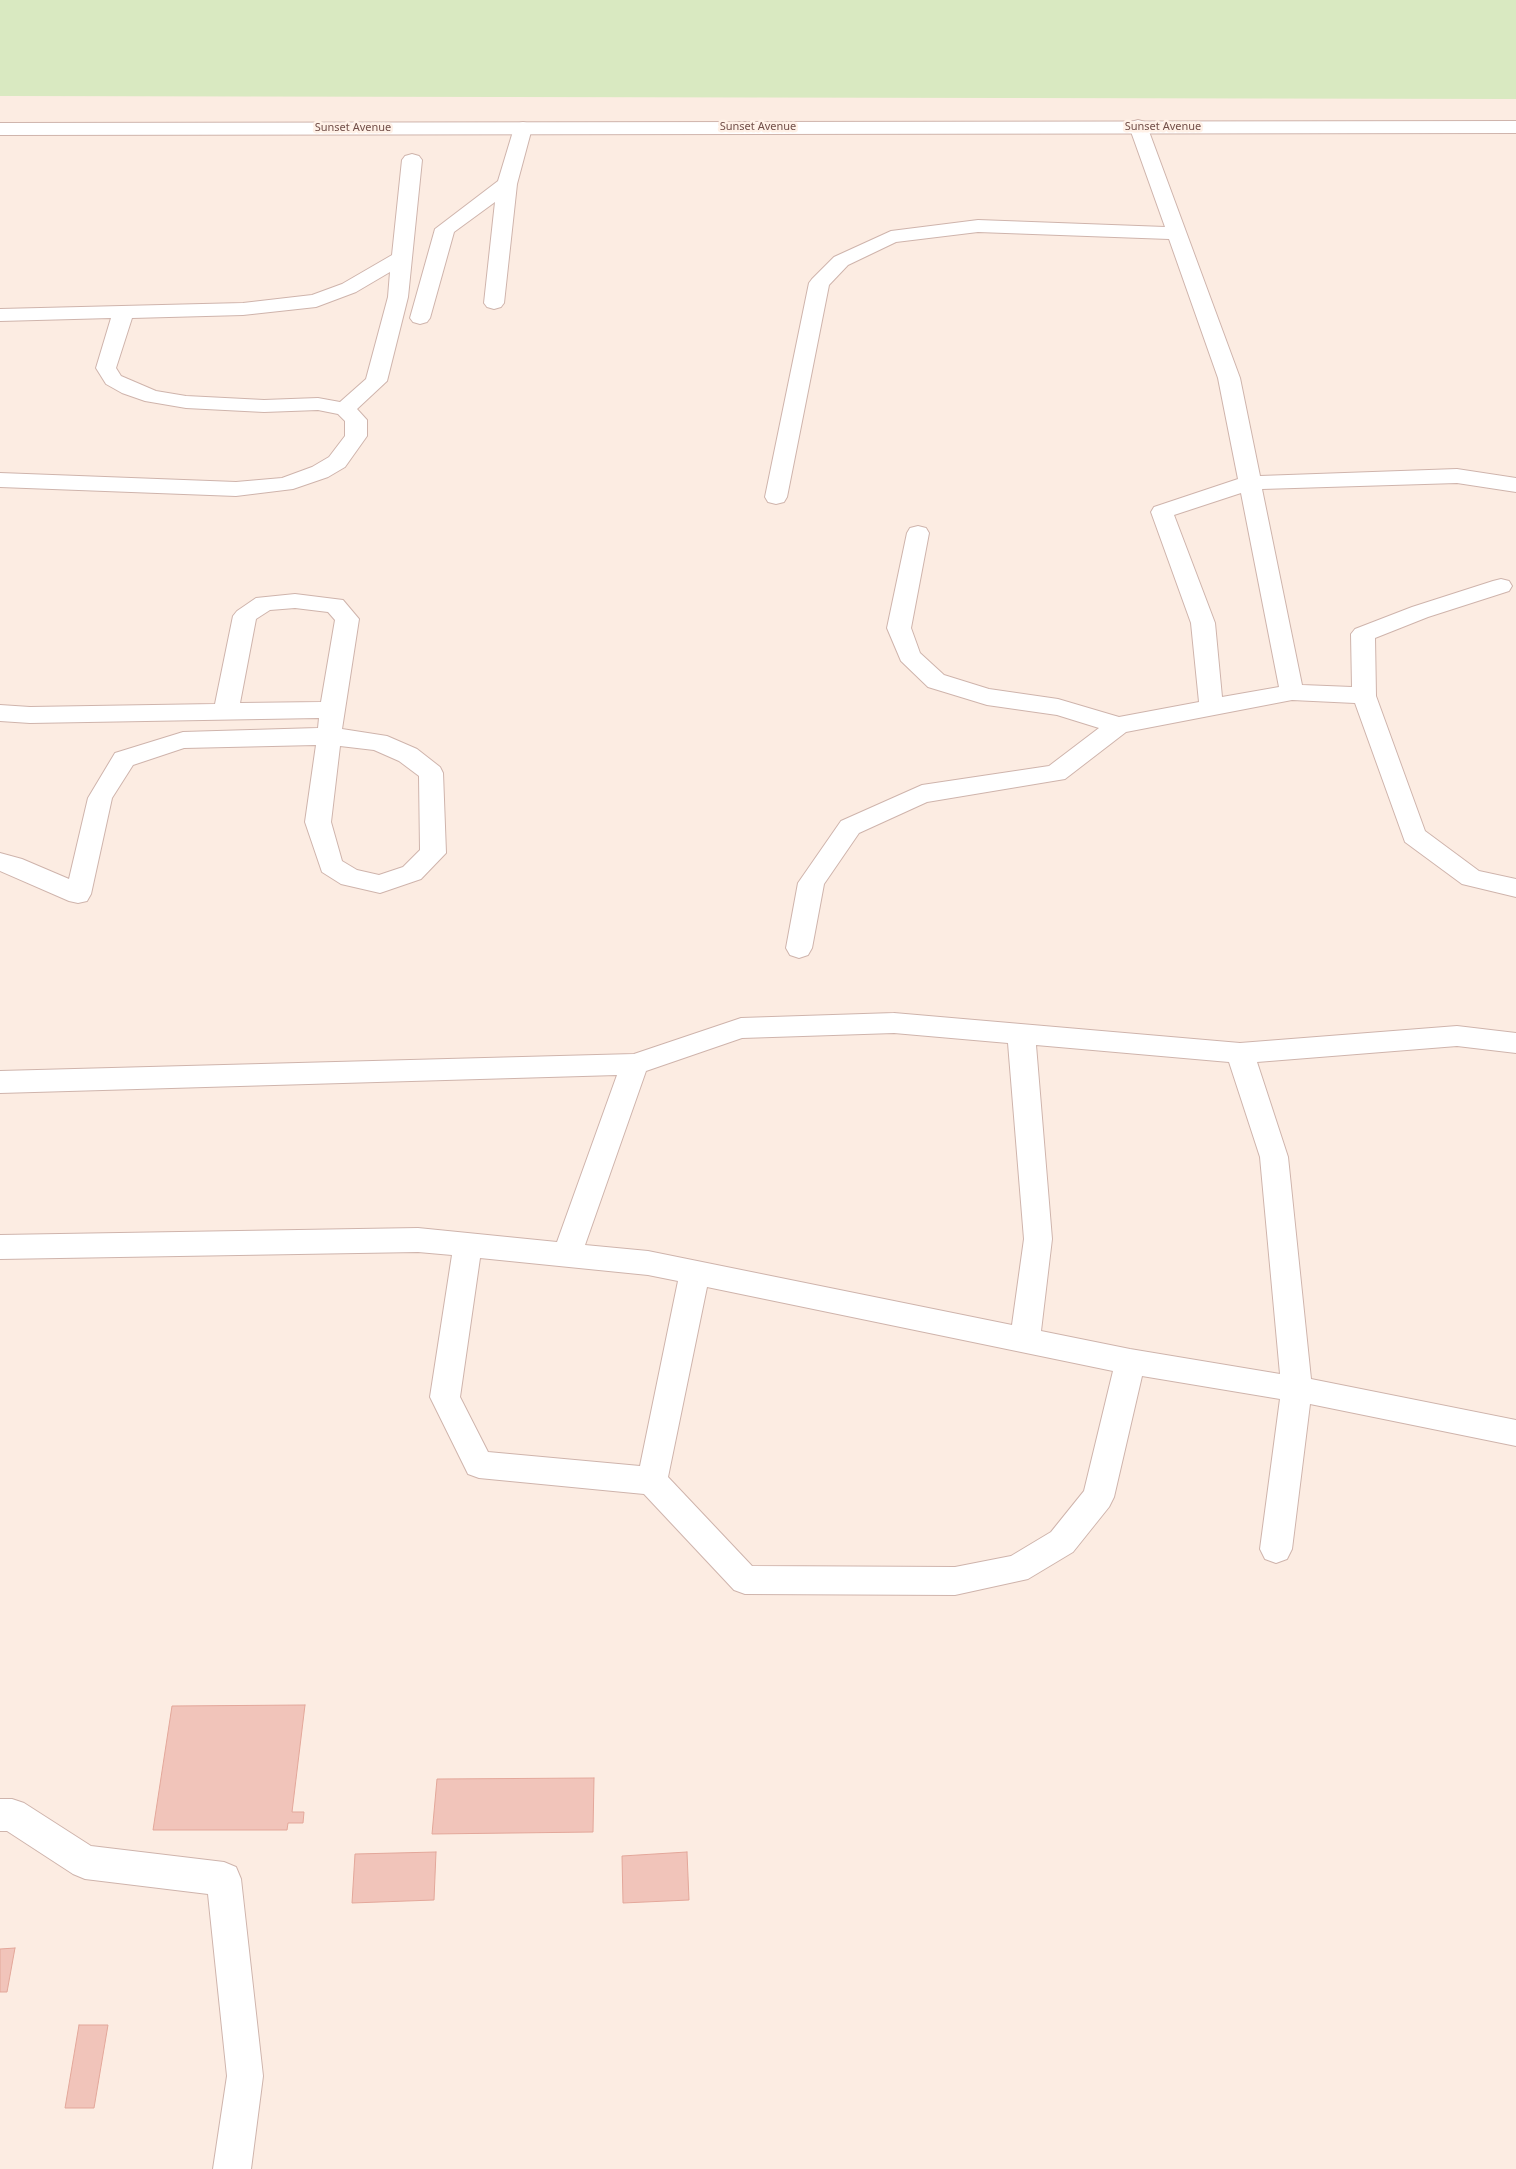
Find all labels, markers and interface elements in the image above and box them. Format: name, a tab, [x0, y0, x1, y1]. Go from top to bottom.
street label: Sunset Avenue	[720, 120, 796, 134]
street label: Sunset Avenue	[1125, 120, 1201, 134]
street label: Sunset Avenue	[315, 121, 391, 135]

